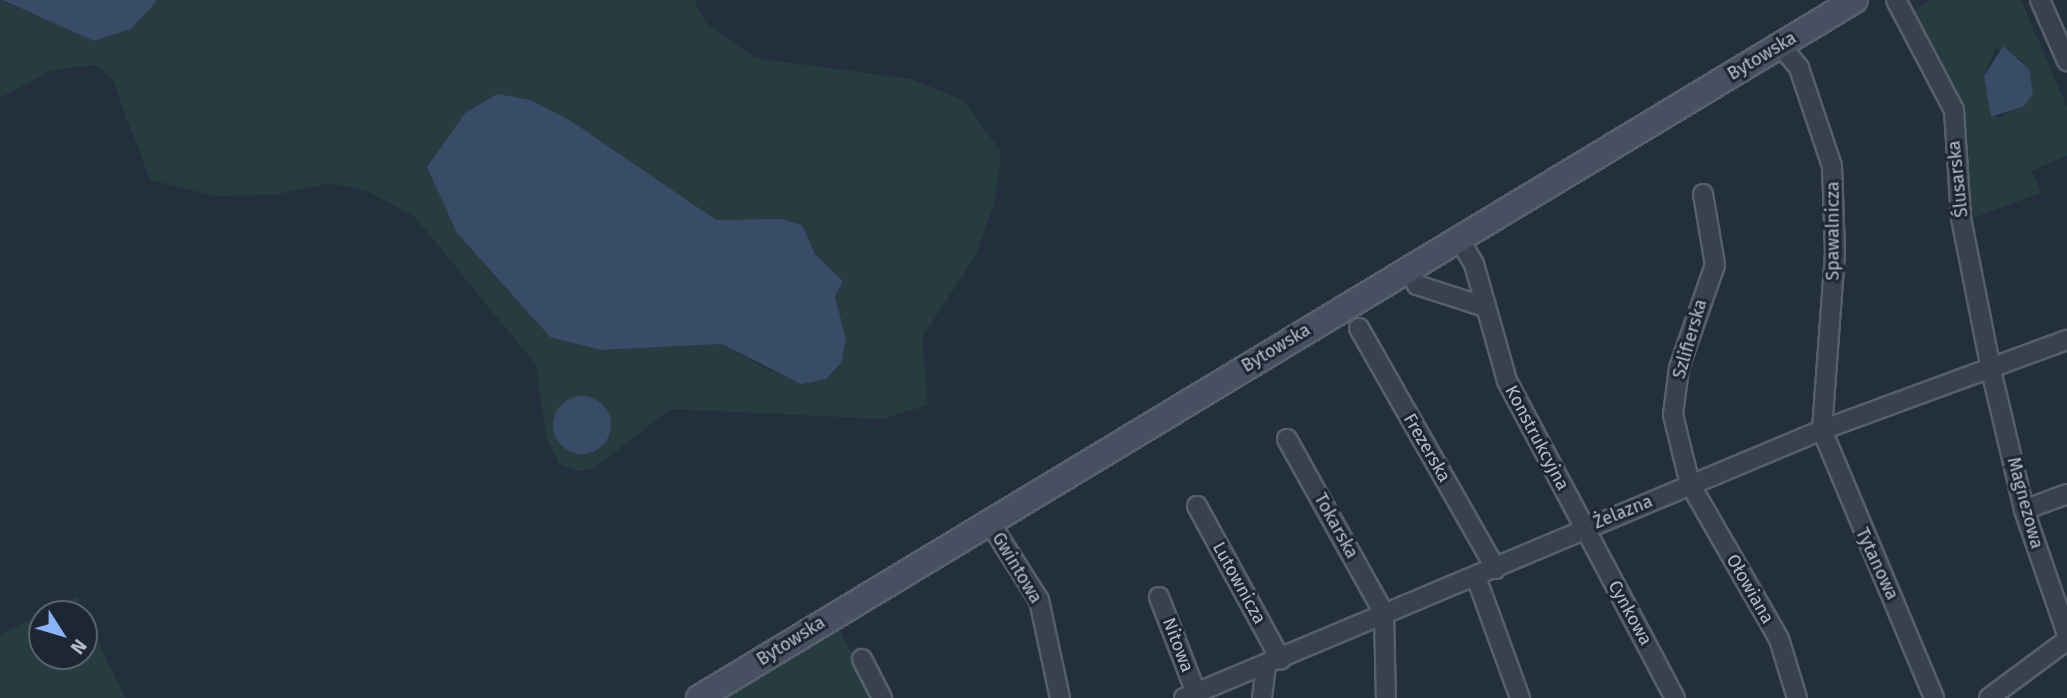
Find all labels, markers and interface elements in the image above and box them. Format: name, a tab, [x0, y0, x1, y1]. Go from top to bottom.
street label: Bytowska	[1724, 27, 1800, 85]
street label: Ślusarska	[1943, 139, 1973, 219]
street label: Spawalnicza	[1822, 181, 1844, 281]
street label: Szlifierska	[1668, 297, 1712, 381]
street label: Bytowska	[1238, 319, 1314, 377]
street label: Konstrukcyjna	[1500, 382, 1574, 494]
street label: Frezerska	[1399, 410, 1455, 486]
street label: Magnezowa	[2002, 455, 2048, 551]
street label: Tokarska	[1309, 490, 1363, 562]
street label: Żelazna	[1590, 490, 1656, 534]
street label: Tytanowa	[1851, 524, 1903, 604]
street label: Gwintowa	[987, 529, 1047, 607]
street label: Lutownicza	[1208, 538, 1270, 628]
street label: Ołowiana	[1722, 550, 1778, 628]
street label: Cynkowa	[1603, 577, 1657, 649]
north arrow	[28, 600, 98, 670]
street label: Bytowska	[753, 612, 829, 670]
street label: Nitowa	[1158, 615, 1198, 675]
text: N	[66, 635, 92, 659]

